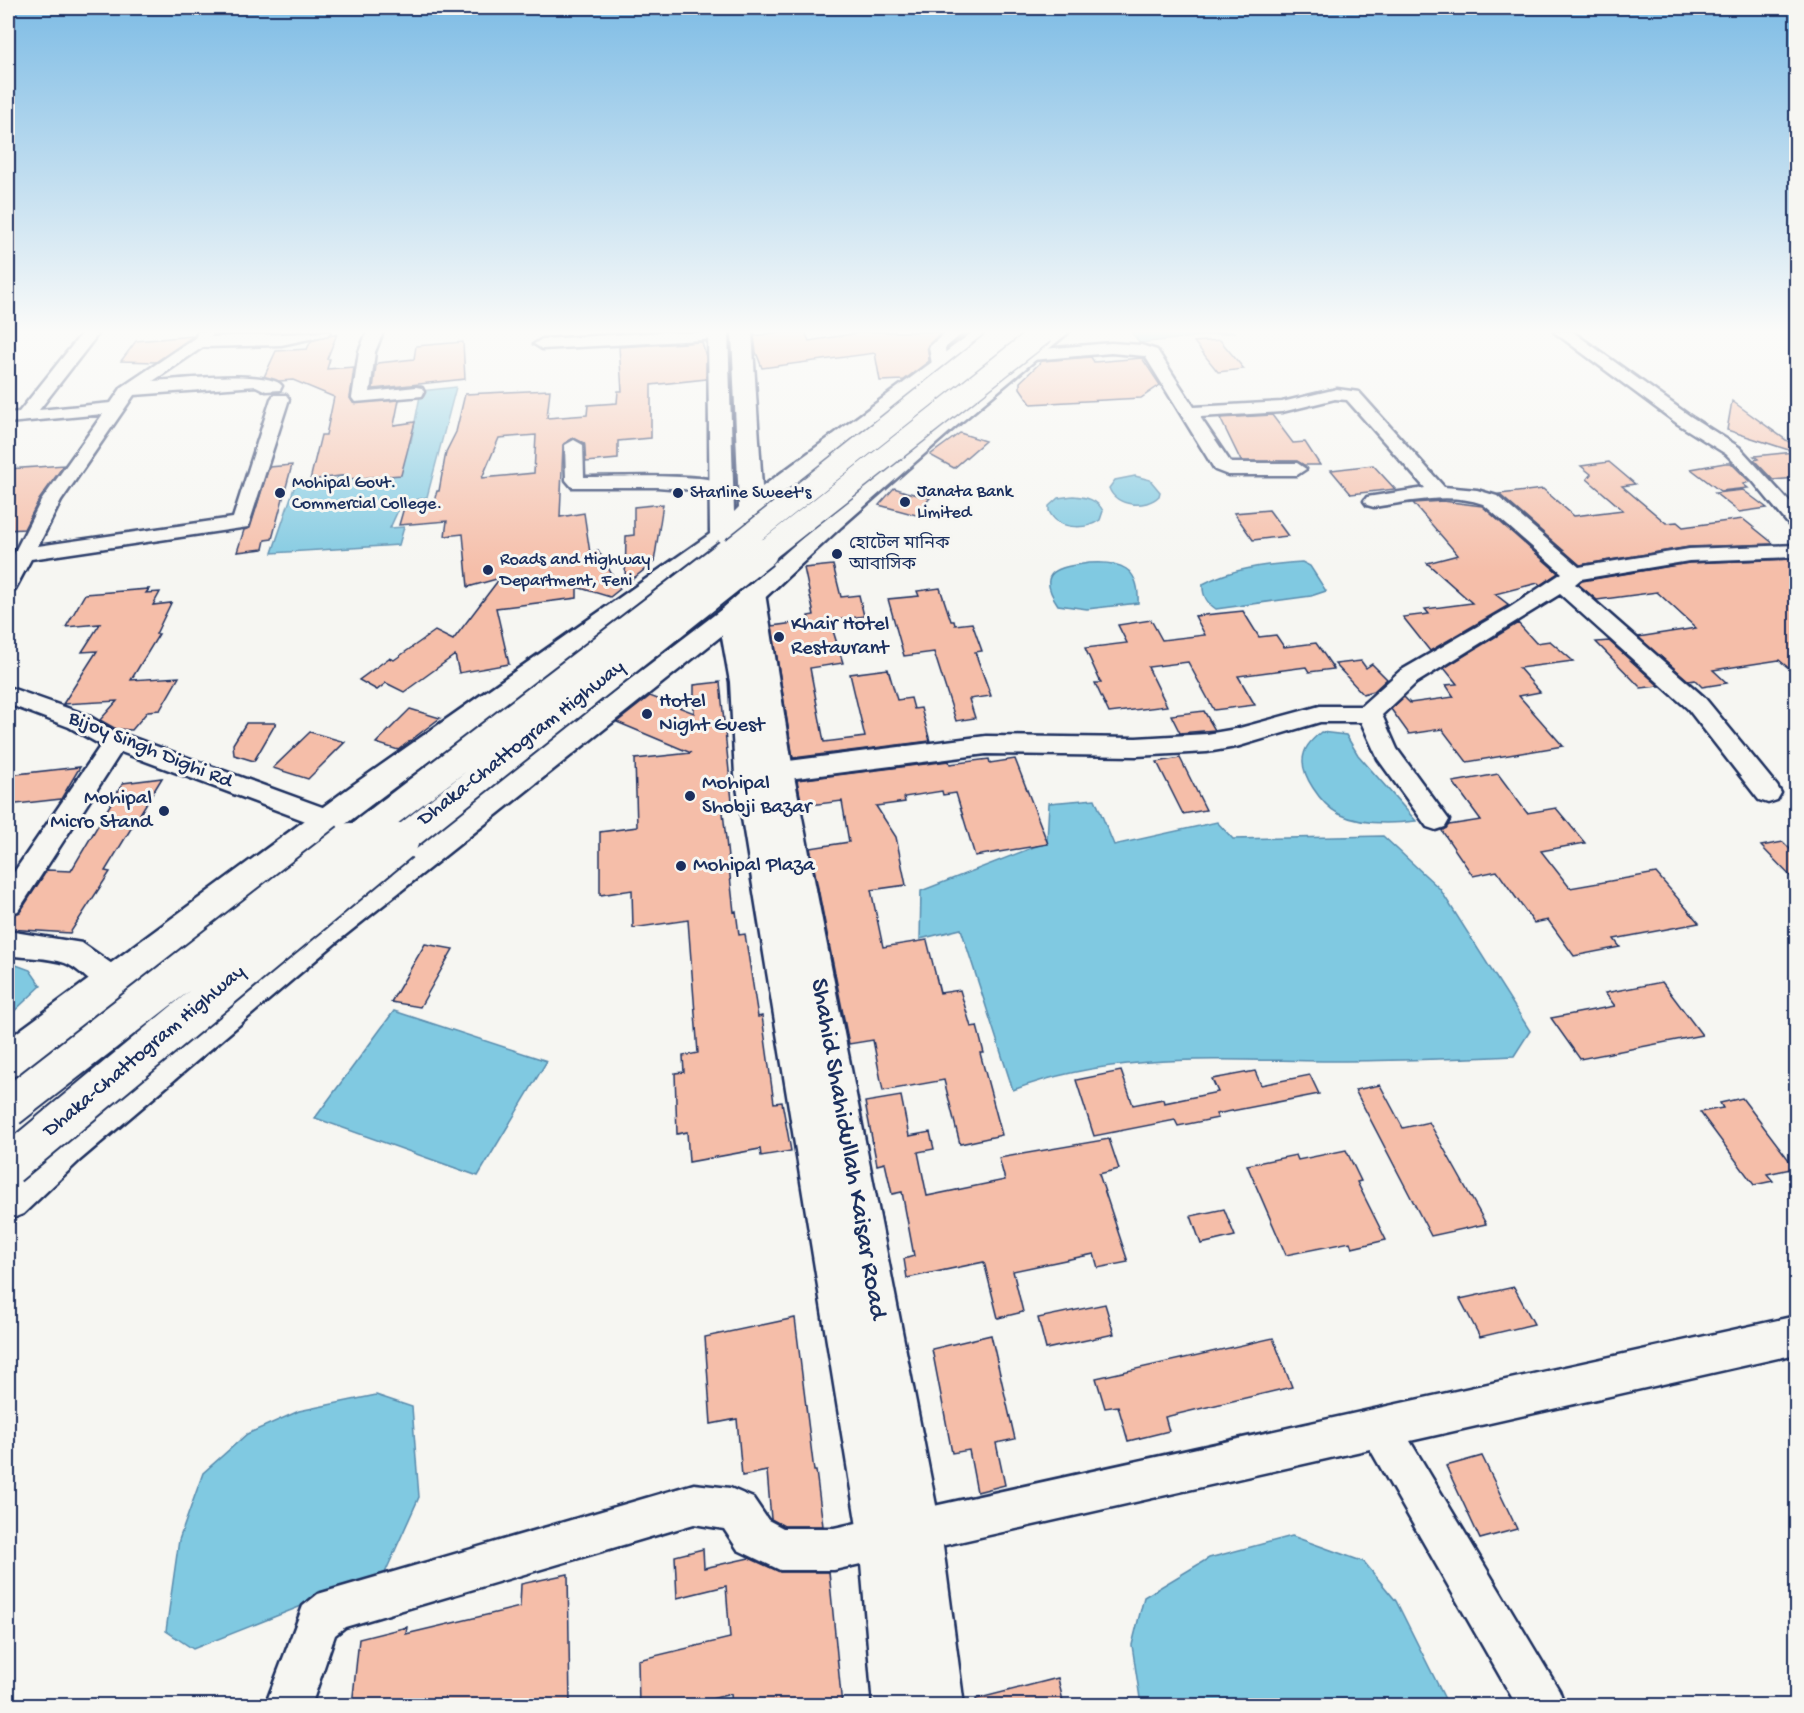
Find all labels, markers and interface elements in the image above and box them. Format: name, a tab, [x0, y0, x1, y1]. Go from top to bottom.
place label: Mohipal Govt. Commercial College.	[292, 473, 442, 515]
place label: Janata Bank Limited	[917, 482, 1014, 524]
place label: Starline Sweet's	[690, 483, 813, 504]
marker: Mohipal Govt. Commercial College.	[273, 486, 287, 500]
marker: Starline Sweet's	[671, 486, 685, 500]
marker: Janata Bank Limited	[898, 495, 912, 509]
place label: হোটেল মানিক আবাসিক	[848, 532, 950, 576]
marker: হোটেল মানিক আবাসিক	[830, 547, 844, 561]
place label: Roads and Highway Department, Feni	[499, 550, 651, 592]
marker: Roads and Highway Department, Feni	[481, 563, 495, 577]
place label: Khair Hotel Restaurant	[791, 613, 891, 662]
marker: Khair Hotel Restaurant	[772, 630, 786, 644]
street label: Dhaka-Chattogram Highway	[412, 655, 630, 834]
place label: Hotel Night Guest	[659, 690, 767, 739]
street label: Bijoy Singh Dighi Rd	[64, 706, 237, 796]
marker: Hotel Night Guest	[640, 707, 654, 721]
place label: Mohipal Shobji Bazar	[702, 772, 813, 821]
place label: Mohipal Micro Stand	[50, 787, 154, 836]
marker: Mohipal Shobji Bazar	[683, 789, 697, 803]
marker: Mohipal Micro Stand	[157, 804, 171, 818]
place label: Mohipal Plaza	[693, 854, 816, 879]
marker: Mohipal Plaza	[674, 859, 688, 873]
street label: Dhaka-Chattogram Highway	[38, 960, 251, 1145]
street label: Shahid Shahidullah Kaisar Road	[802, 976, 893, 1324]

